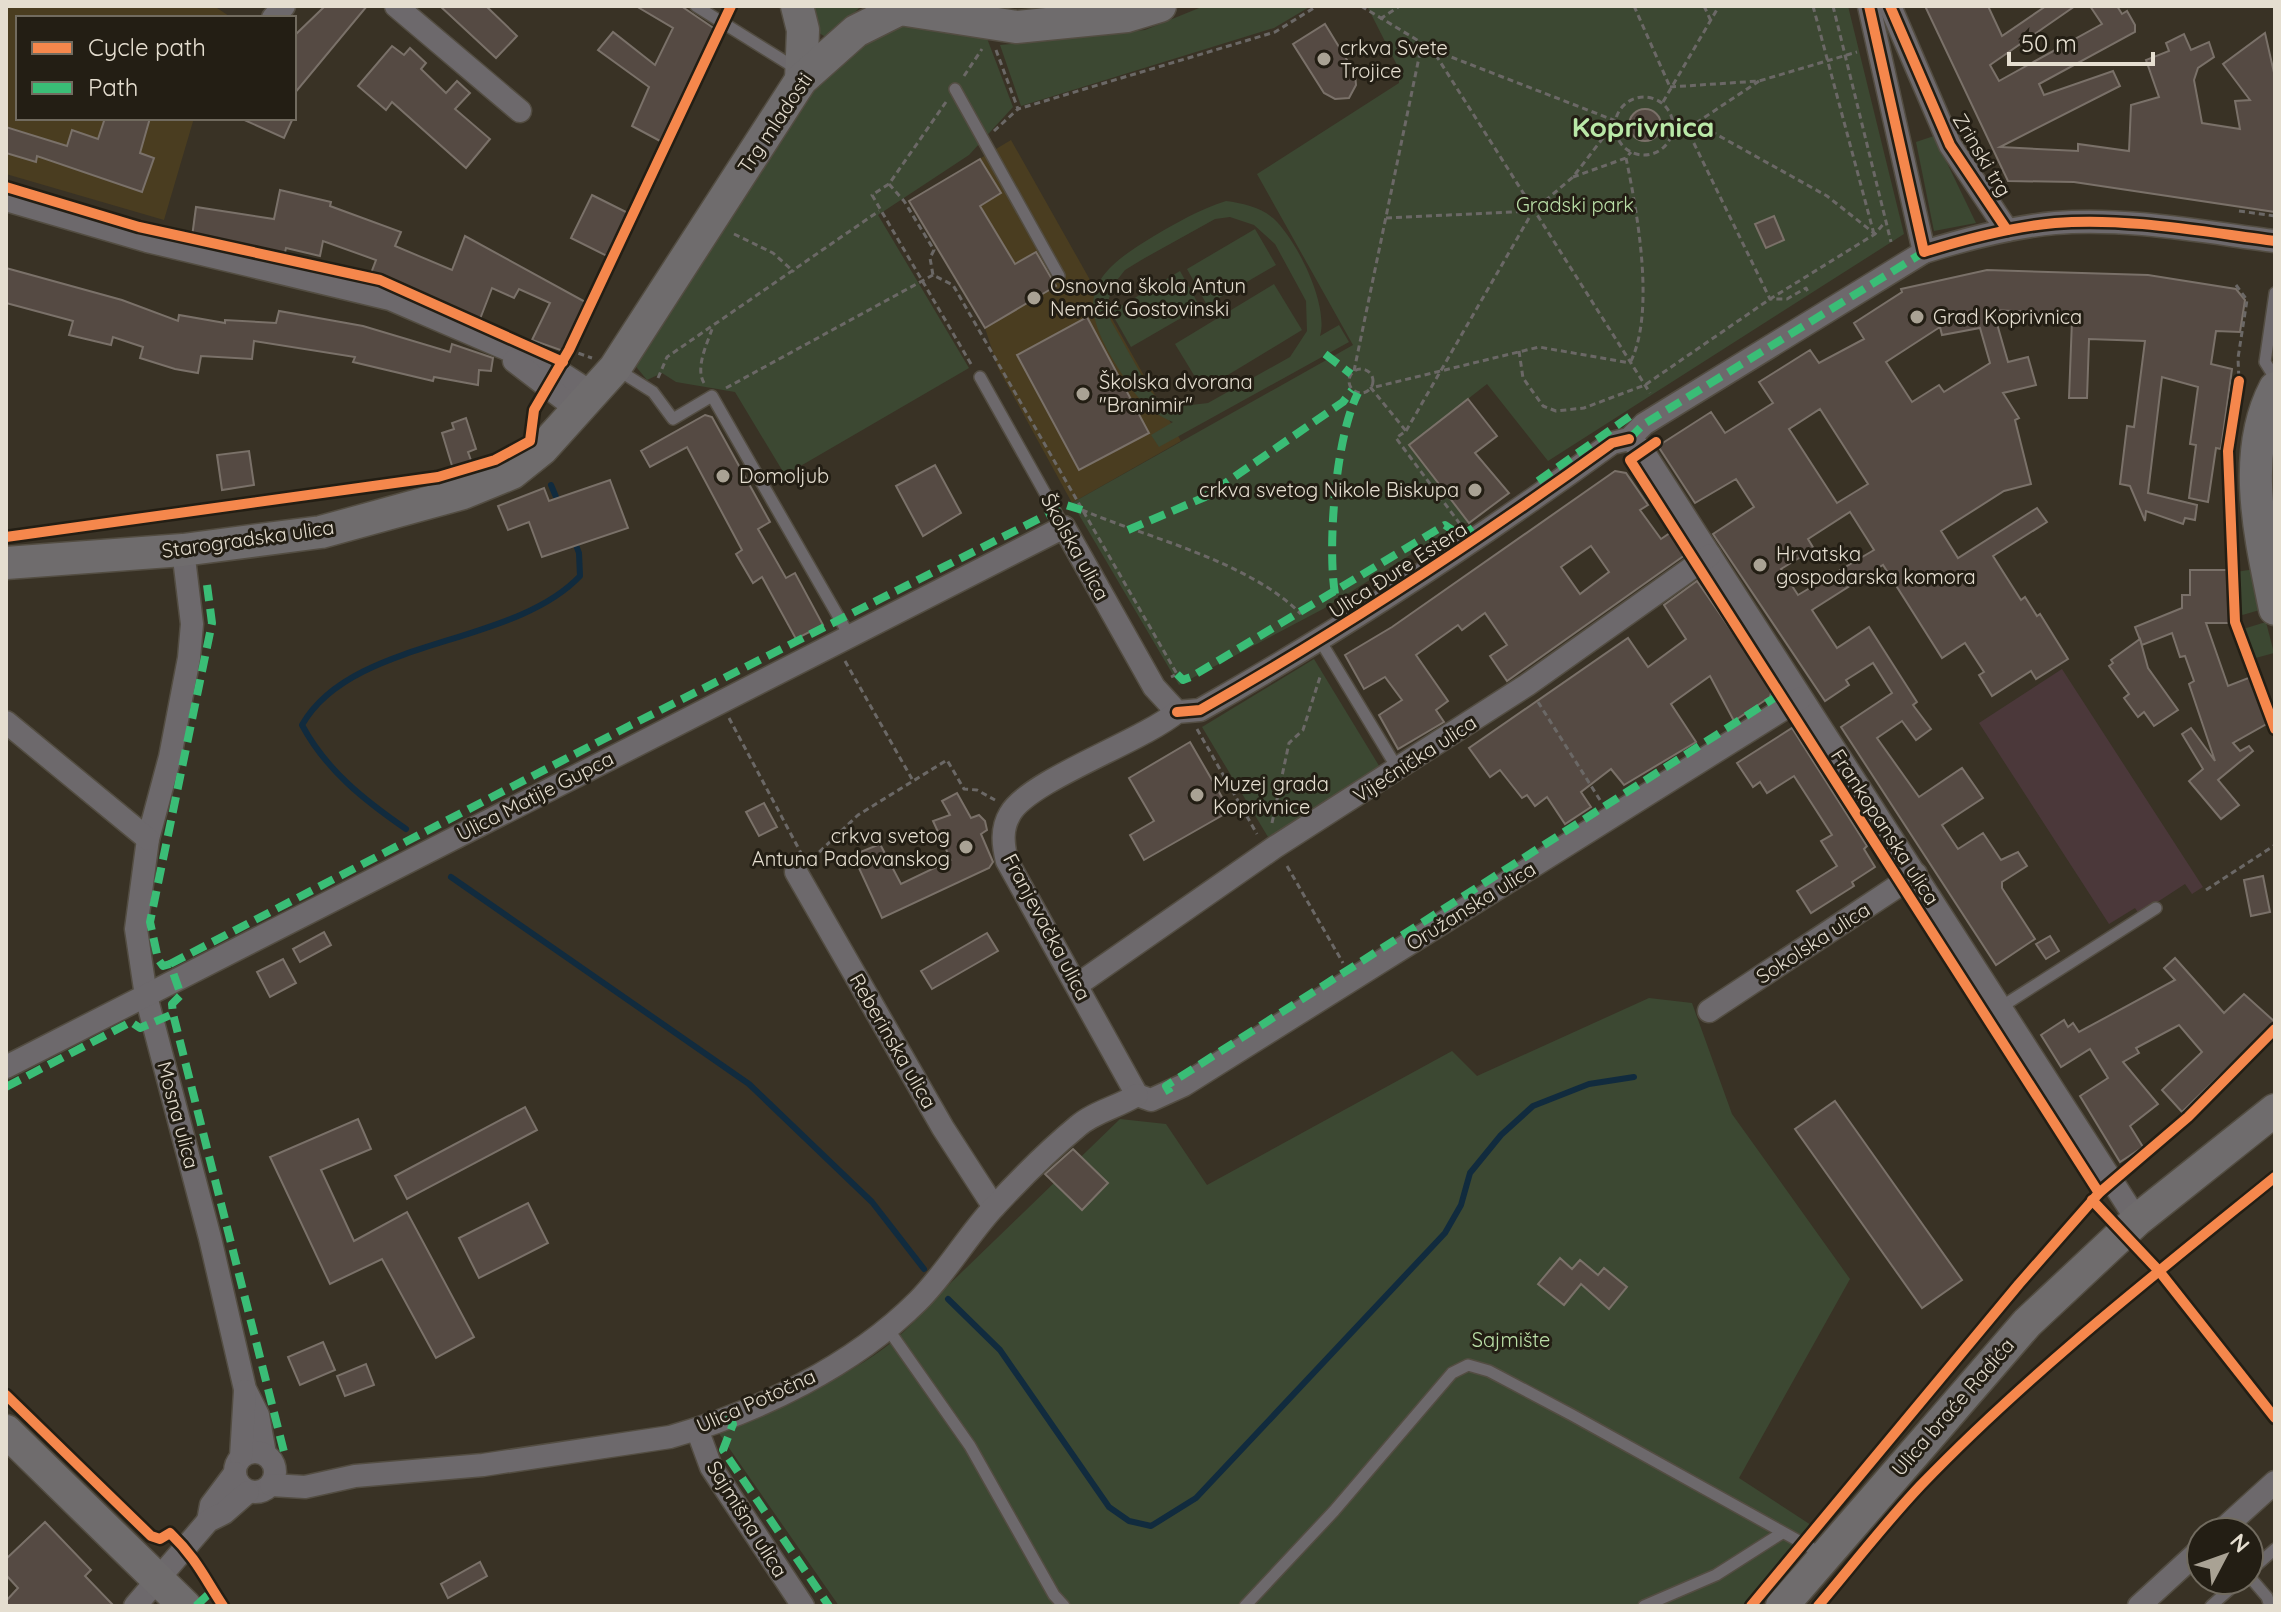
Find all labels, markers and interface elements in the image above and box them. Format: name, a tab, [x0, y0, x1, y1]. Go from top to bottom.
legend	[16, 16, 296, 120]
scale bar	[2009, 16, 2153, 66]
text: 50 m	[2021, 28, 2077, 58]
text: Cycle path	[88, 32, 206, 62]
place label: crkva Svete Trojice	[1340, 35, 1448, 83]
marker: crkva Svete Trojice	[1315, 50, 1333, 68]
street label: Trg mladosti	[732, 68, 817, 178]
text: Path	[88, 72, 139, 102]
street label: Zrinski trg	[1948, 108, 2017, 201]
district label: Koprivnica	[1572, 109, 1714, 144]
park label: Gradski park	[1516, 192, 1634, 217]
place label: Osnovna škola Antun Nemčić Gostovinski	[1050, 273, 1246, 321]
marker: Osnovna škola Antun Nemčić Gostovinski	[1025, 289, 1043, 307]
place label: Grad Koprivnica	[1933, 304, 2082, 329]
marker: Grad Koprivnica	[1908, 308, 1926, 326]
place label: Školska dvorana "Branimir"	[1099, 369, 1253, 417]
marker: Školska dvorana "Branimir"	[1074, 385, 1092, 403]
place label: Domoljub	[739, 463, 829, 488]
marker: Domoljub	[714, 467, 732, 485]
place label: crkva svetog Nikole Biskupa	[1199, 477, 1459, 502]
marker: crkva svetog Nikole Biskupa	[1466, 481, 1484, 499]
street label: Školska ulica	[1036, 489, 1115, 605]
street label: Starogradska ulica	[160, 514, 336, 563]
street label: Ulica Đure Estera	[1324, 516, 1471, 623]
place label: Hrvatska gospodarska komora	[1776, 541, 1976, 589]
marker: Hrvatska gospodarska komora	[1751, 556, 1769, 574]
street label: Vijećnička ulica	[1348, 709, 1481, 808]
street label: Frankopanska ulica	[1826, 744, 1945, 909]
street label: Ulica Matije Gupca	[452, 745, 617, 846]
place label: Muzej grada Koprivnice	[1213, 771, 1329, 819]
marker: Muzej grada Koprivnice	[1188, 786, 1206, 804]
place label: crkva svetog Antuna Padovanskog	[752, 823, 950, 871]
marker: crkva svetog Antuna Padovanskog	[957, 838, 975, 856]
street label: Franjevačka ulica	[998, 849, 1097, 1005]
street label: Oružanska ulica	[1401, 856, 1540, 955]
street label: Sokolska ulica	[1751, 897, 1874, 989]
street label: Reberinska ulica	[845, 969, 942, 1113]
street label: Mosna ulica	[152, 1059, 205, 1171]
park label: Sajmište	[1472, 1327, 1550, 1352]
street label: Ulica braće Radića	[1886, 1333, 2019, 1481]
street label: Ulica Potočna	[692, 1363, 819, 1438]
street label: Sajmišna ulica	[702, 1456, 793, 1582]
north arrow	[2185, 1516, 2265, 1596]
text: N	[2224, 1528, 2256, 1558]

